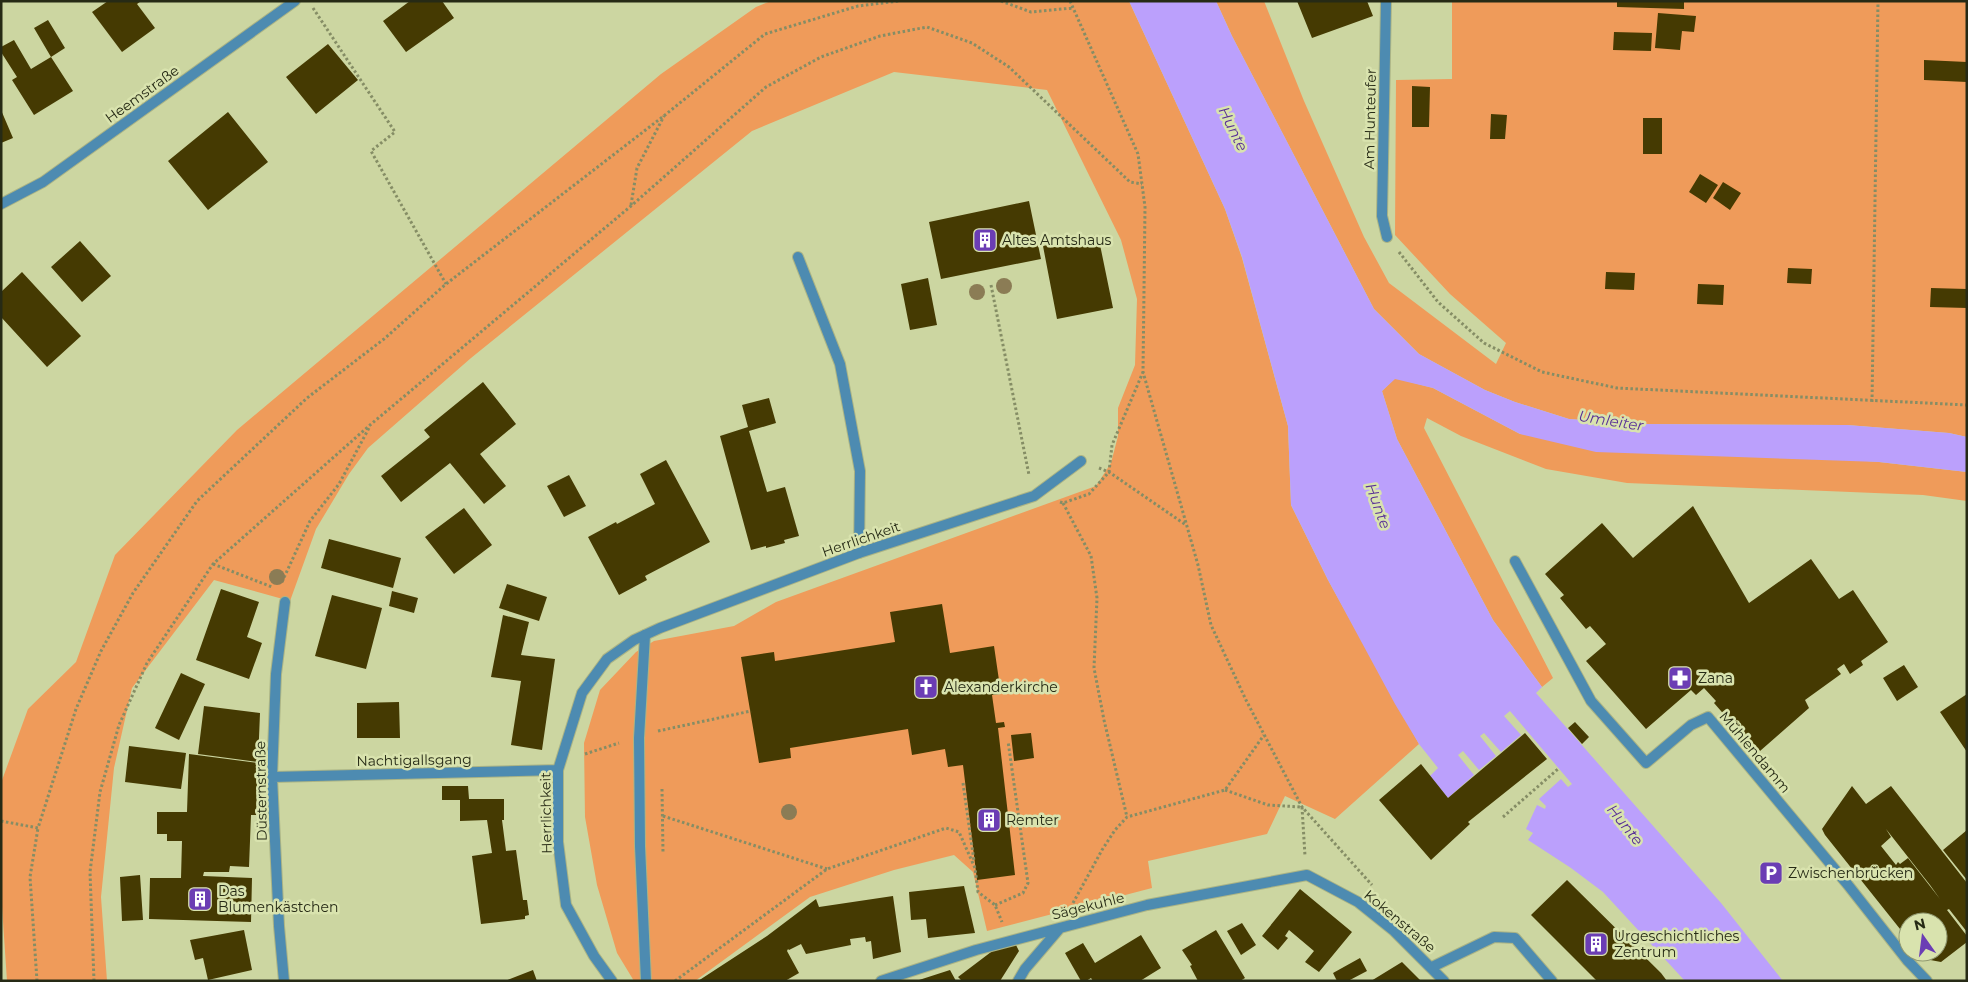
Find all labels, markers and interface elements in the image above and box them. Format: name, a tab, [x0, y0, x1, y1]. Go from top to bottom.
street label: Heemstraße	[102, 61, 182, 127]
street label: Am Hunteufer	[1360, 68, 1380, 170]
water label: Hunte	[1215, 103, 1252, 154]
building icon: Altes Amtshaus	[972, 227, 998, 253]
place label: Altes Amtshaus	[1002, 231, 1112, 249]
water label: Umleiter	[1577, 406, 1646, 435]
water label: Hunte	[1361, 480, 1395, 531]
street label: Herrlichkeit	[820, 517, 903, 561]
pharmacy icon: Zana	[1667, 665, 1693, 691]
place label: Zana	[1698, 669, 1733, 687]
church icon: Alexanderkirche	[913, 674, 939, 700]
place label: Alexanderkirche	[944, 678, 1058, 696]
street label: Mühlendamm	[1716, 707, 1794, 797]
street label: Düsternstraße	[251, 741, 271, 841]
street label: Nachtigallsgang	[356, 750, 472, 770]
street label: Herrlichkeit	[536, 772, 556, 854]
water label: Hunte	[1603, 800, 1648, 849]
building icon: Remter	[976, 807, 1002, 833]
place label: Remter	[1006, 811, 1059, 829]
parking icon: Zwischenbrücken	[1758, 860, 1784, 886]
place label: Zwischenbrücken	[1788, 864, 1913, 882]
place label: Das Blumenkästchen	[218, 882, 338, 916]
building icon: Das Blumenkästchen	[187, 886, 213, 912]
street label: Kokenstraße	[1360, 886, 1440, 956]
street label: Sägekuhle	[1050, 888, 1126, 924]
north arrow	[1898, 912, 1948, 962]
text: N	[1912, 914, 1928, 934]
place label: Urgeschichtliches Zentrum	[1614, 927, 1740, 961]
building icon: Urgeschichtliches Zentrum	[1583, 931, 1609, 957]

